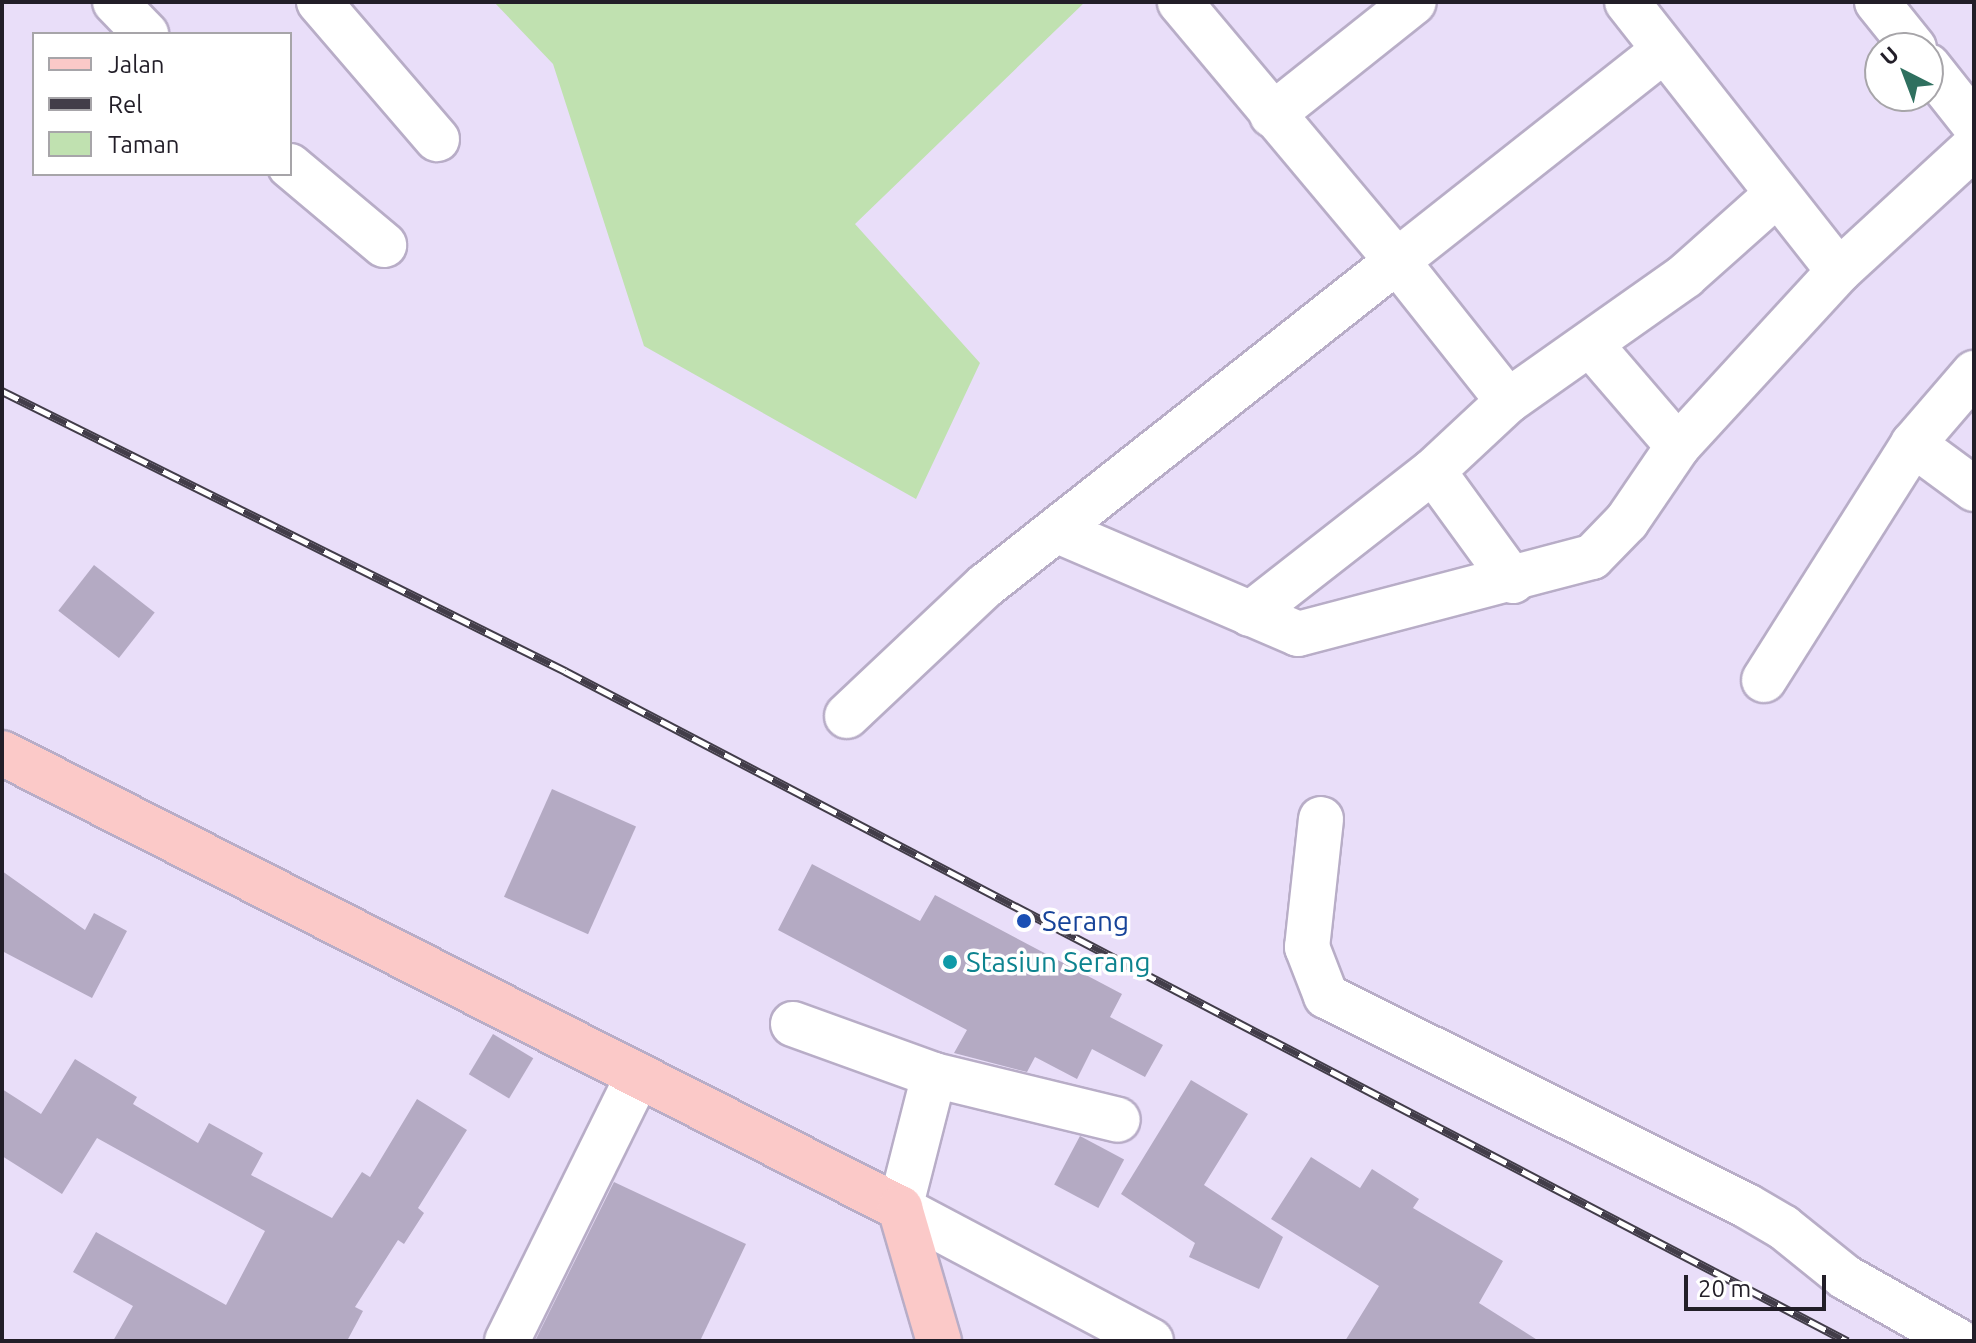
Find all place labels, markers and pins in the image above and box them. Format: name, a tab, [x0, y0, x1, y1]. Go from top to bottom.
place label: Serang	[1042, 904, 1129, 938]
marker: Serang	[1013, 910, 1035, 932]
place label: Stasiun Serang	[966, 945, 1151, 979]
marker: Stasiun Serang	[941, 953, 959, 971]

